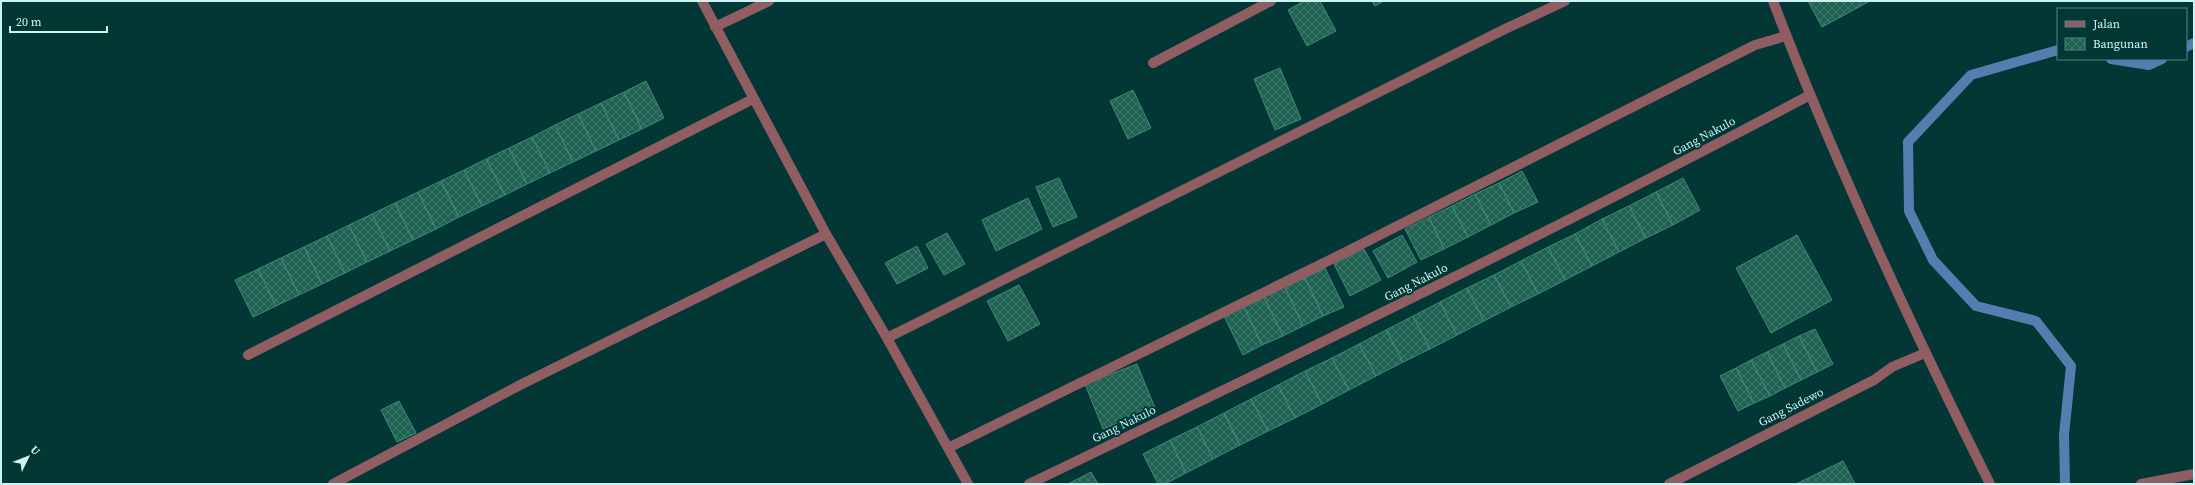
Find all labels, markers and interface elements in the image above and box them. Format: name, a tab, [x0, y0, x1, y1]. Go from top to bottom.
scale bar	[10, 8, 107, 34]
legend	[2057, 8, 2187, 60]
text: 20 m	[16, 14, 42, 30]
text: Jalan	[2092, 16, 2120, 32]
text: Bangunan	[2093, 36, 2148, 52]
street label: Gang Nakulo	[1670, 113, 1739, 159]
street label: Gang Nakulo	[1382, 259, 1451, 305]
street label: Gang Sadewo	[1756, 384, 1827, 430]
street label: Gang Nakulo	[1089, 402, 1159, 446]
north arrow	[8, 437, 48, 477]
text: U	[27, 442, 43, 459]

